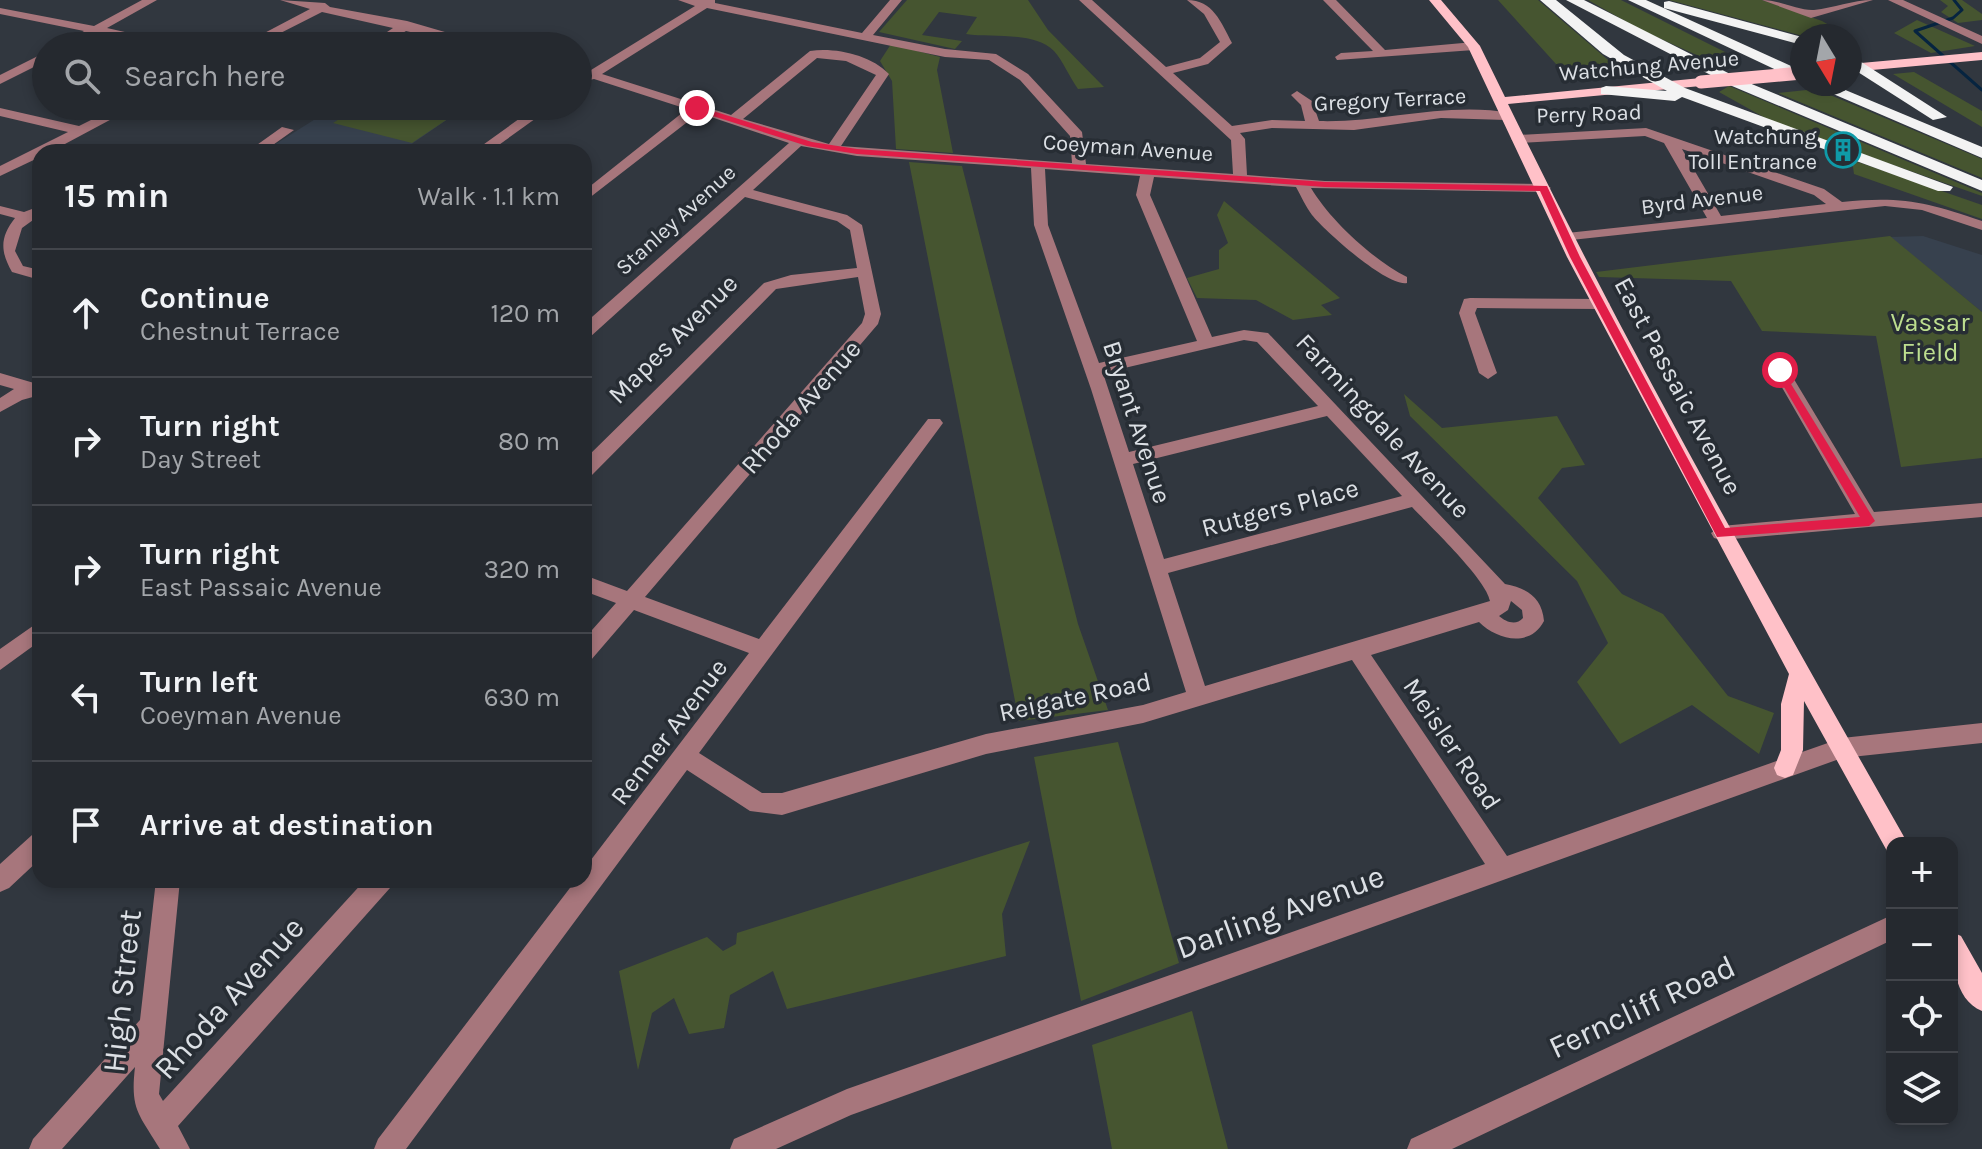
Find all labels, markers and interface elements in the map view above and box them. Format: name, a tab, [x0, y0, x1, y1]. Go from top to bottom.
north arrow	[1790, 24, 1862, 96]
search box	[32, 32, 592, 120]
street label: Watchung Avenue	[1558, 45, 1740, 87]
icon: search	[60, 54, 104, 98]
text: Search here	[124, 58, 285, 94]
street label: Gregory Terrace	[1313, 83, 1467, 117]
route end	[679, 90, 715, 126]
street label: Perry Road	[1536, 99, 1642, 129]
place label: Watchung Toll Entrance	[1688, 124, 1818, 175]
street label: Coeyman Avenue	[1042, 129, 1214, 167]
building icon: Watchung Toll Entrance	[1824, 131, 1862, 169]
street label: Stanley Avenue	[611, 159, 741, 281]
text: 15 min	[64, 176, 169, 216]
street label: Byrd Avenue	[1640, 180, 1764, 220]
text: Walk · 1.1 km	[417, 181, 560, 212]
street label: Mapes Avenue	[602, 268, 744, 410]
street label: East Passaic Avenue	[1608, 272, 1748, 500]
text: Continue	[140, 280, 270, 316]
icon: ahead	[64, 291, 108, 335]
text: 120 m	[490, 298, 560, 329]
park label: Vassar Field	[1890, 307, 1970, 368]
text: Chestnut Terrace	[140, 316, 340, 347]
street label: Farmingdale Avenue	[1289, 327, 1477, 525]
street label: Rhoda Avenue	[734, 334, 868, 480]
street label: Bryant Avenue	[1096, 337, 1178, 507]
route start	[1762, 352, 1798, 388]
text: Turn right	[140, 408, 280, 444]
icon: right	[64, 419, 108, 463]
text: 80 m	[498, 426, 560, 457]
text: Day Street	[140, 444, 261, 475]
street label: Rutgers Place	[1198, 472, 1362, 544]
text: Turn right	[140, 536, 280, 572]
icon: right	[64, 547, 108, 591]
text: 320 m	[484, 554, 560, 585]
text: East Passaic Avenue	[140, 572, 382, 603]
street label: Renner Avenue	[604, 653, 734, 811]
text: Turn left	[140, 664, 258, 700]
street label: Reigate Road	[996, 666, 1154, 728]
street label: Meisler Road	[1396, 672, 1508, 816]
icon: left	[64, 675, 108, 719]
text: 630 m	[484, 682, 560, 713]
text: Coeyman Avenue	[140, 700, 342, 731]
icon: arrive	[64, 803, 108, 847]
text: Arrive at destination	[140, 807, 434, 843]
map controls	[1886, 837, 1958, 1125]
button: +	[1886, 837, 1958, 909]
street label: Darling Avenue	[1171, 857, 1389, 967]
street label: High Street	[95, 908, 149, 1074]
street label: Rhoda Avenue	[146, 909, 312, 1087]
button: −	[1886, 909, 1958, 981]
street label: Ferncliff Road	[1543, 948, 1741, 1066]
button: locate	[1886, 981, 1958, 1053]
button: layers	[1886, 1053, 1958, 1125]

